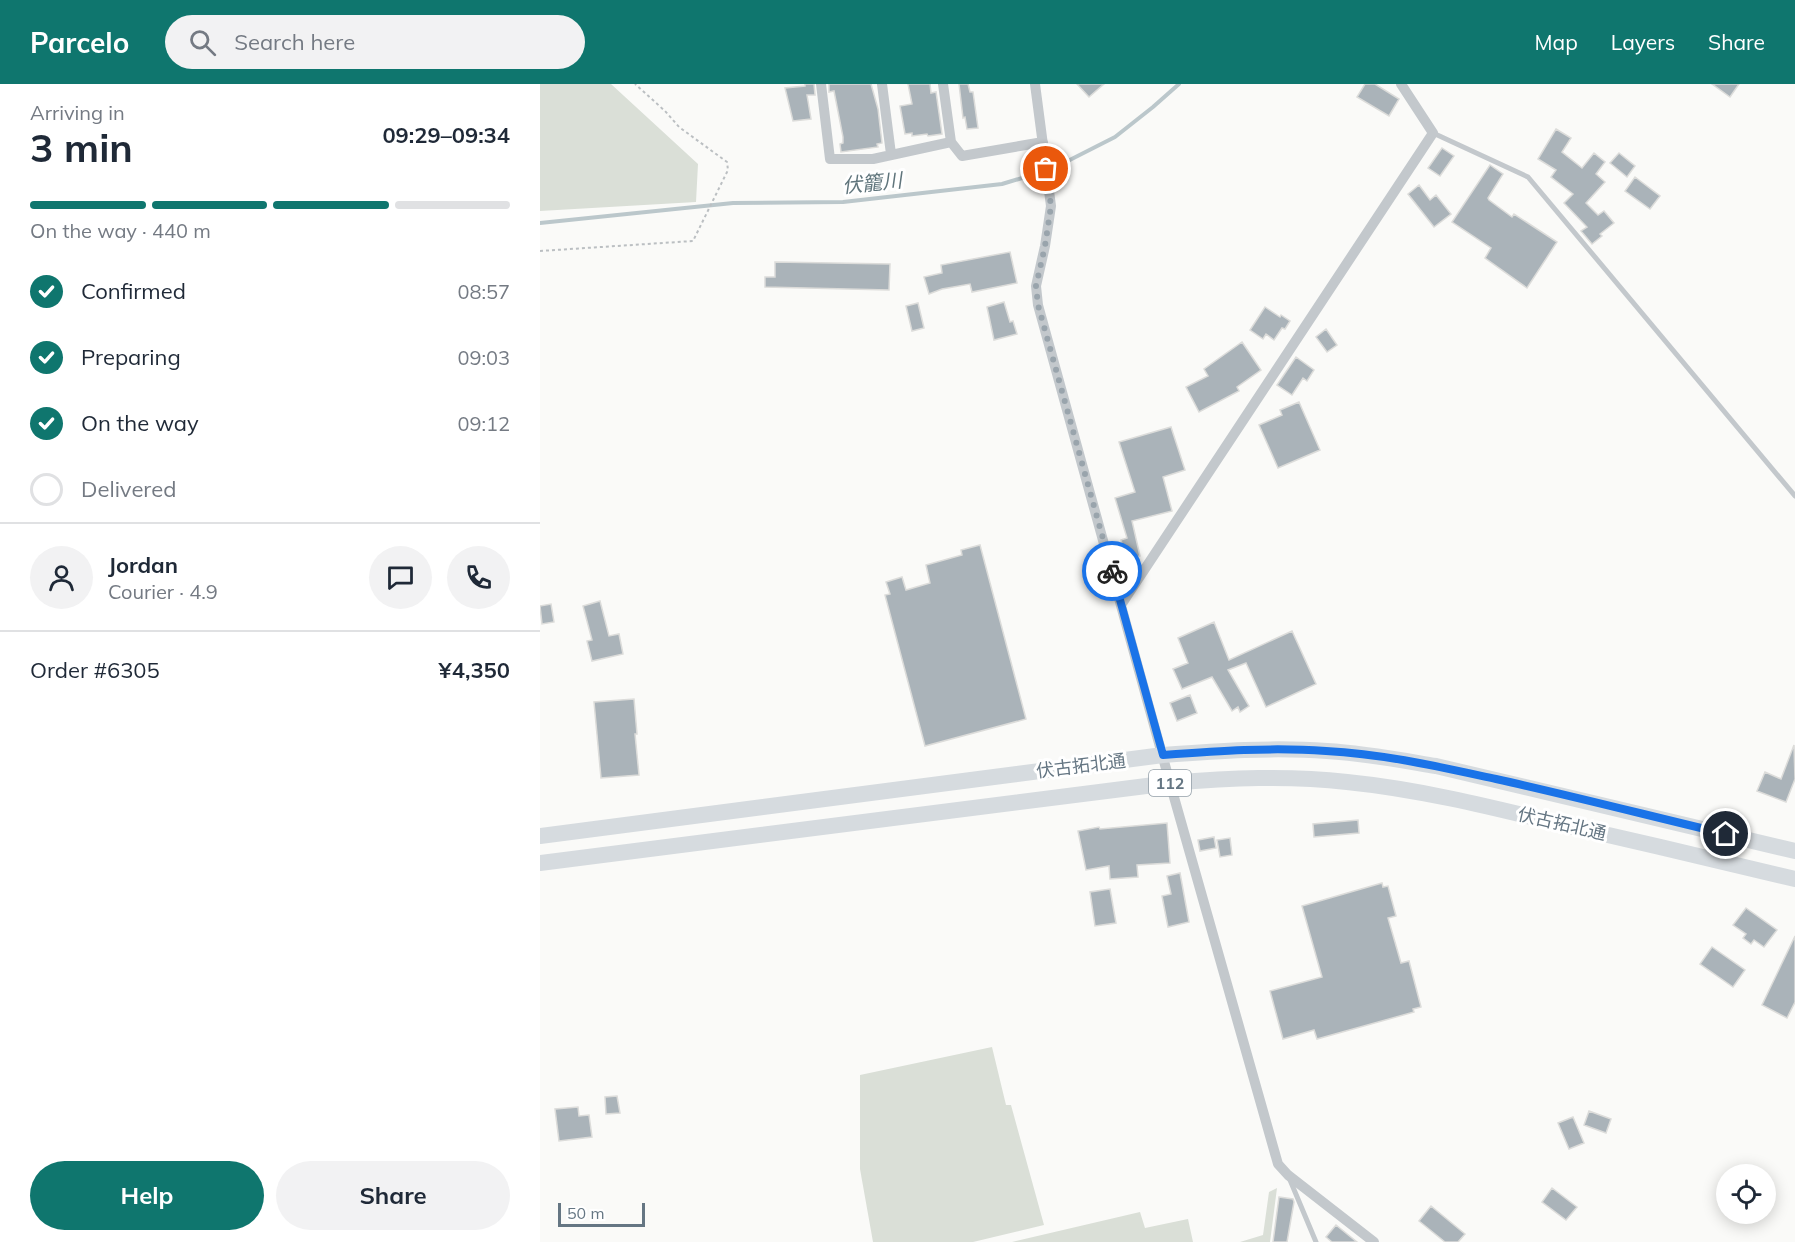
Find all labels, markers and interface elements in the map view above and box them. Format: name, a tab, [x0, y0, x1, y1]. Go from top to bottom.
search box	[165, 15, 585, 69]
text: Parcelo	[30, 25, 129, 60]
icon: search	[186, 26, 219, 59]
text: Search here	[234, 28, 355, 56]
text: Map	[1535, 29, 1578, 55]
text: Layers	[1611, 29, 1675, 55]
text: Share	[1708, 29, 1765, 55]
text: Arriving in	[30, 100, 125, 125]
text: 09:29–09:34	[382, 121, 510, 149]
text: 3 min	[30, 123, 133, 172]
pin	[1020, 143, 1071, 194]
icon: bag	[1029, 152, 1062, 185]
water label: 伏籠川	[841, 167, 905, 198]
text: On the way · 440 m	[30, 218, 211, 243]
icon: check	[30, 275, 63, 308]
text: Confirmed	[81, 277, 186, 305]
text: 08:57	[457, 279, 510, 304]
icon: check	[30, 341, 63, 374]
text: Preparing	[81, 343, 181, 371]
text: 09:03	[457, 345, 510, 370]
icon: check	[30, 407, 63, 440]
text: On the way	[81, 409, 199, 437]
text: 09:12	[457, 411, 510, 436]
text: Delivered	[81, 475, 176, 503]
courier	[1082, 541, 1142, 601]
button: person	[30, 546, 93, 609]
button: chat	[369, 546, 432, 609]
button: phone	[447, 546, 510, 609]
text: Jordan	[108, 551, 178, 579]
icon: bike	[1096, 555, 1129, 588]
text: Courier · 4.9	[108, 579, 218, 604]
text: Order #6305	[30, 656, 160, 684]
text: ¥4,350	[439, 656, 510, 684]
street label: 伏古拓北通	[1035, 749, 1127, 782]
road number: 112	[1149, 770, 1191, 796]
street label: 伏古拓北通	[1516, 802, 1609, 845]
pin	[1700, 808, 1751, 859]
icon: home	[1709, 817, 1742, 850]
button: Help	[30, 1161, 264, 1230]
button: Share	[276, 1161, 510, 1230]
map controls	[1716, 1164, 1776, 1224]
button: locate	[1716, 1164, 1776, 1224]
scale bar	[558, 1200, 645, 1228]
text: 50 m	[567, 1203, 604, 1223]

